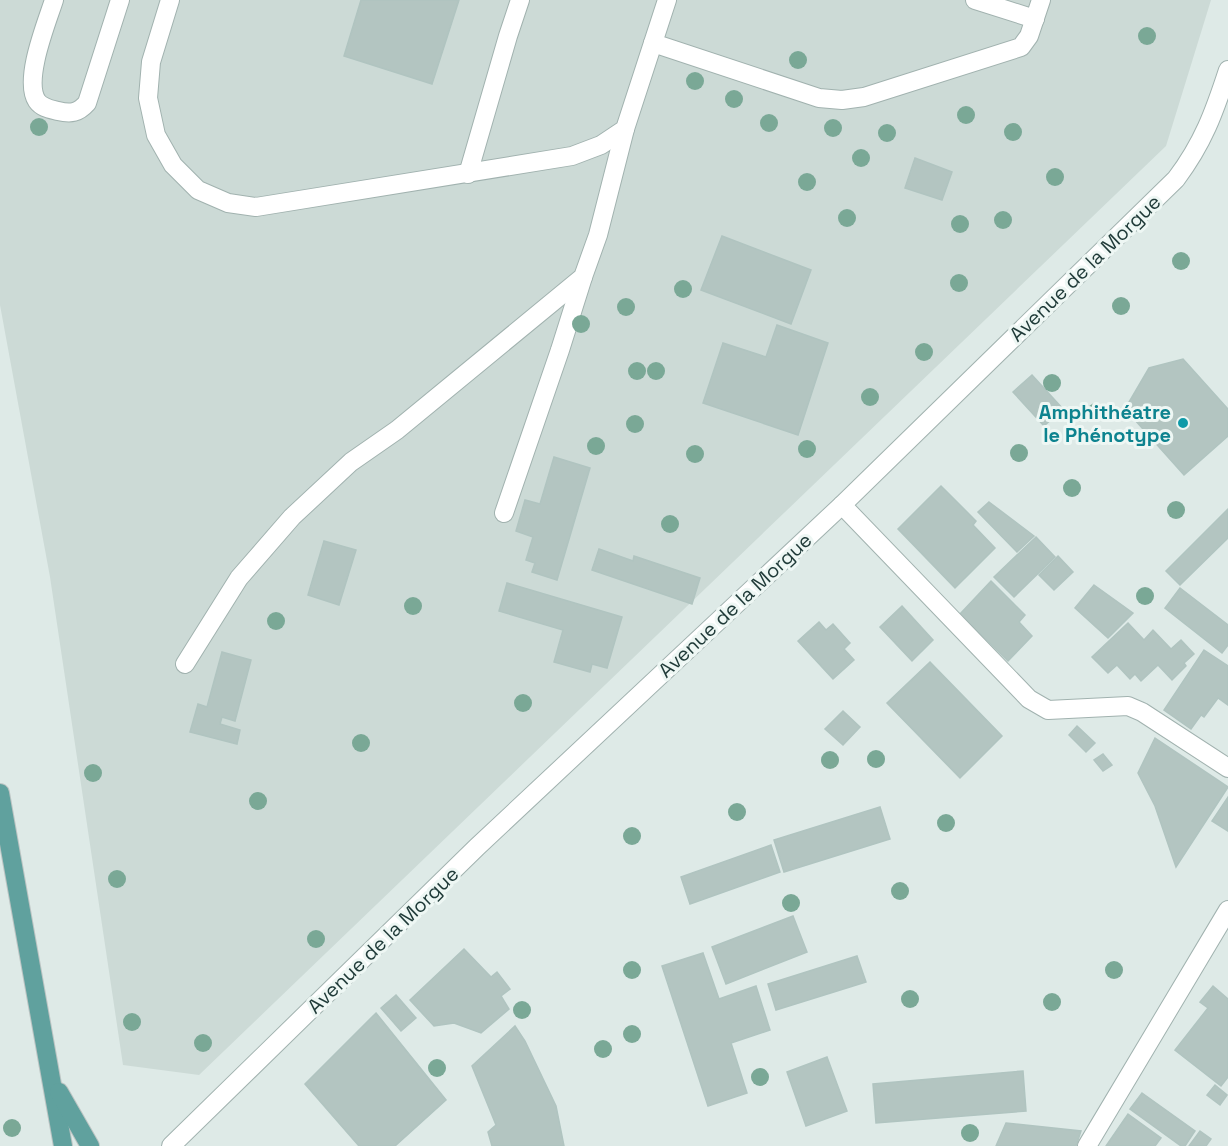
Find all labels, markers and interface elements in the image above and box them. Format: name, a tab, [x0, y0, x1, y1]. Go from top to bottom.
street label: Avenue de la Morgue	[1004, 189, 1166, 347]
place label: Amphithéatre le Phénotype	[1039, 399, 1171, 448]
marker: Amphithéatre le Phénotype	[1176, 416, 1190, 430]
street label: Avenue de la Morgue	[653, 527, 817, 683]
street label: Avenue de la Morgue	[302, 861, 464, 1019]

